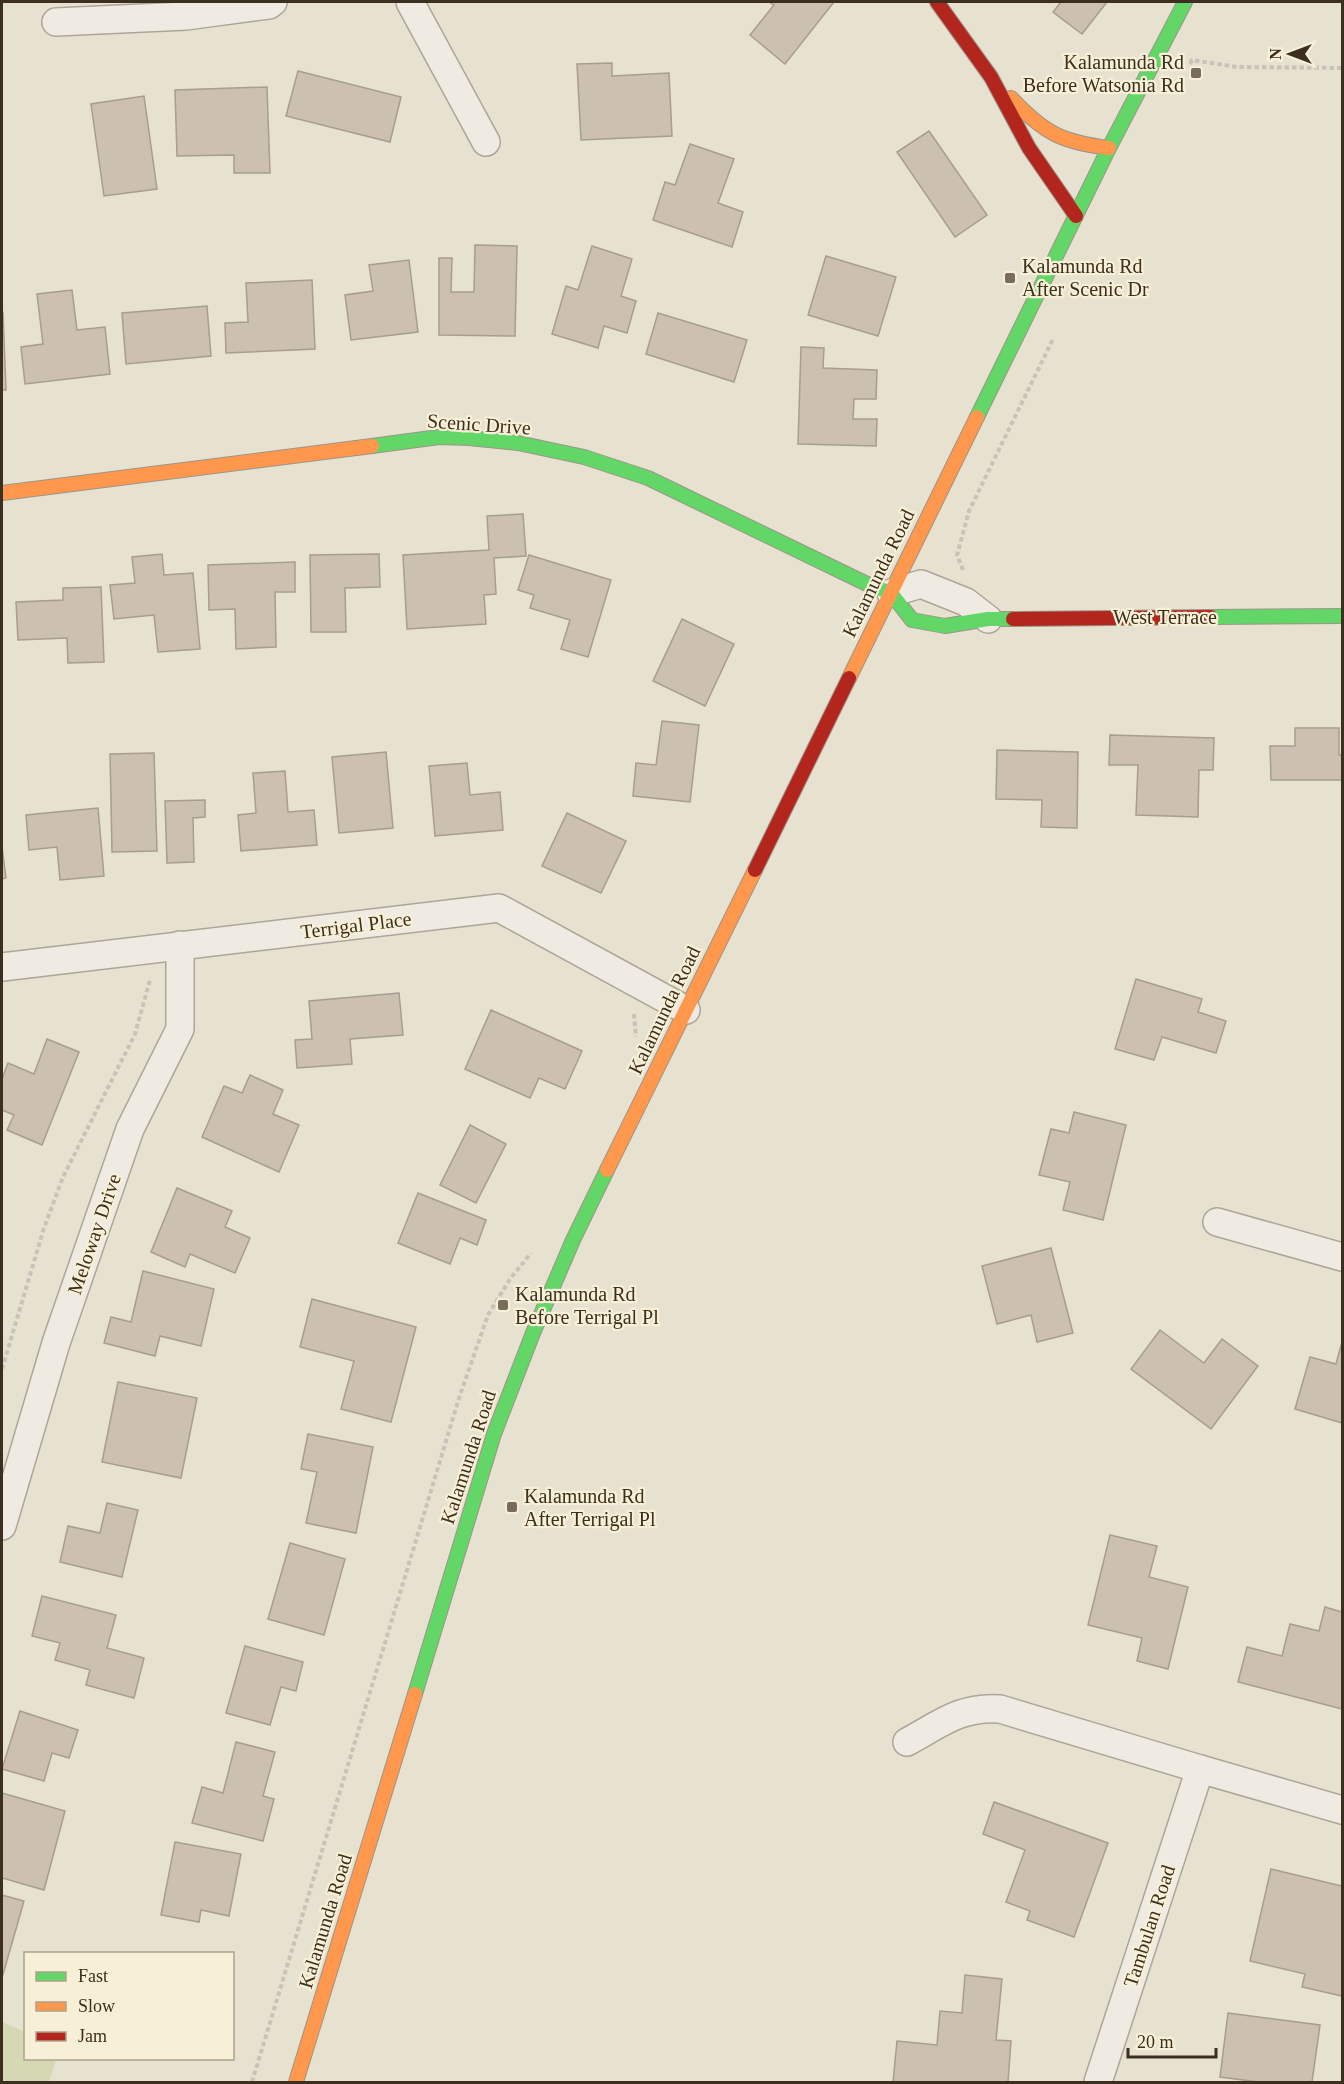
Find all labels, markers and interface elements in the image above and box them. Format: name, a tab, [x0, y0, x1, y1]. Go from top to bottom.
north arrow	[1260, 24, 1320, 84]
text: N	[1267, 48, 1284, 60]
place label: Kalamunda Rd Before Watsonia Rd	[1023, 51, 1184, 96]
marker: Kalamunda Rd Before Watsonia Rd	[1189, 66, 1203, 80]
place label: Kalamunda Rd After Scenic Dr	[1022, 255, 1149, 300]
marker: Kalamunda Rd After Scenic Dr	[1003, 271, 1017, 285]
street label: Scenic Drive	[426, 409, 532, 439]
street label: Kalamunda Road	[838, 506, 918, 640]
street label: West Terrace	[1113, 606, 1217, 628]
street label: Terrigal Place	[299, 907, 413, 944]
street label: Kalamunda Road	[624, 943, 704, 1077]
street label: Meloway Drive	[63, 1171, 126, 1298]
place label: Kalamunda Rd Before Terrigal Pl	[515, 1283, 659, 1329]
marker: Kalamunda Rd Before Terrigal Pl	[496, 1298, 510, 1312]
street label: Kalamunda Road	[436, 1387, 500, 1527]
place label: Kalamunda Rd After Terrigal Pl	[524, 1485, 656, 1531]
marker: Kalamunda Rd After Terrigal Pl	[505, 1500, 519, 1514]
street label: Kalamunda Road	[294, 1851, 356, 1991]
street label: Tambulan Road	[1119, 1862, 1179, 1990]
legend	[24, 1952, 234, 2060]
text: Fast	[78, 1966, 108, 1986]
text: Slow	[78, 1996, 115, 2016]
scale bar	[1128, 2021, 1216, 2059]
text: Jam	[78, 2026, 107, 2046]
text: 20 m	[1137, 2032, 1174, 2052]

